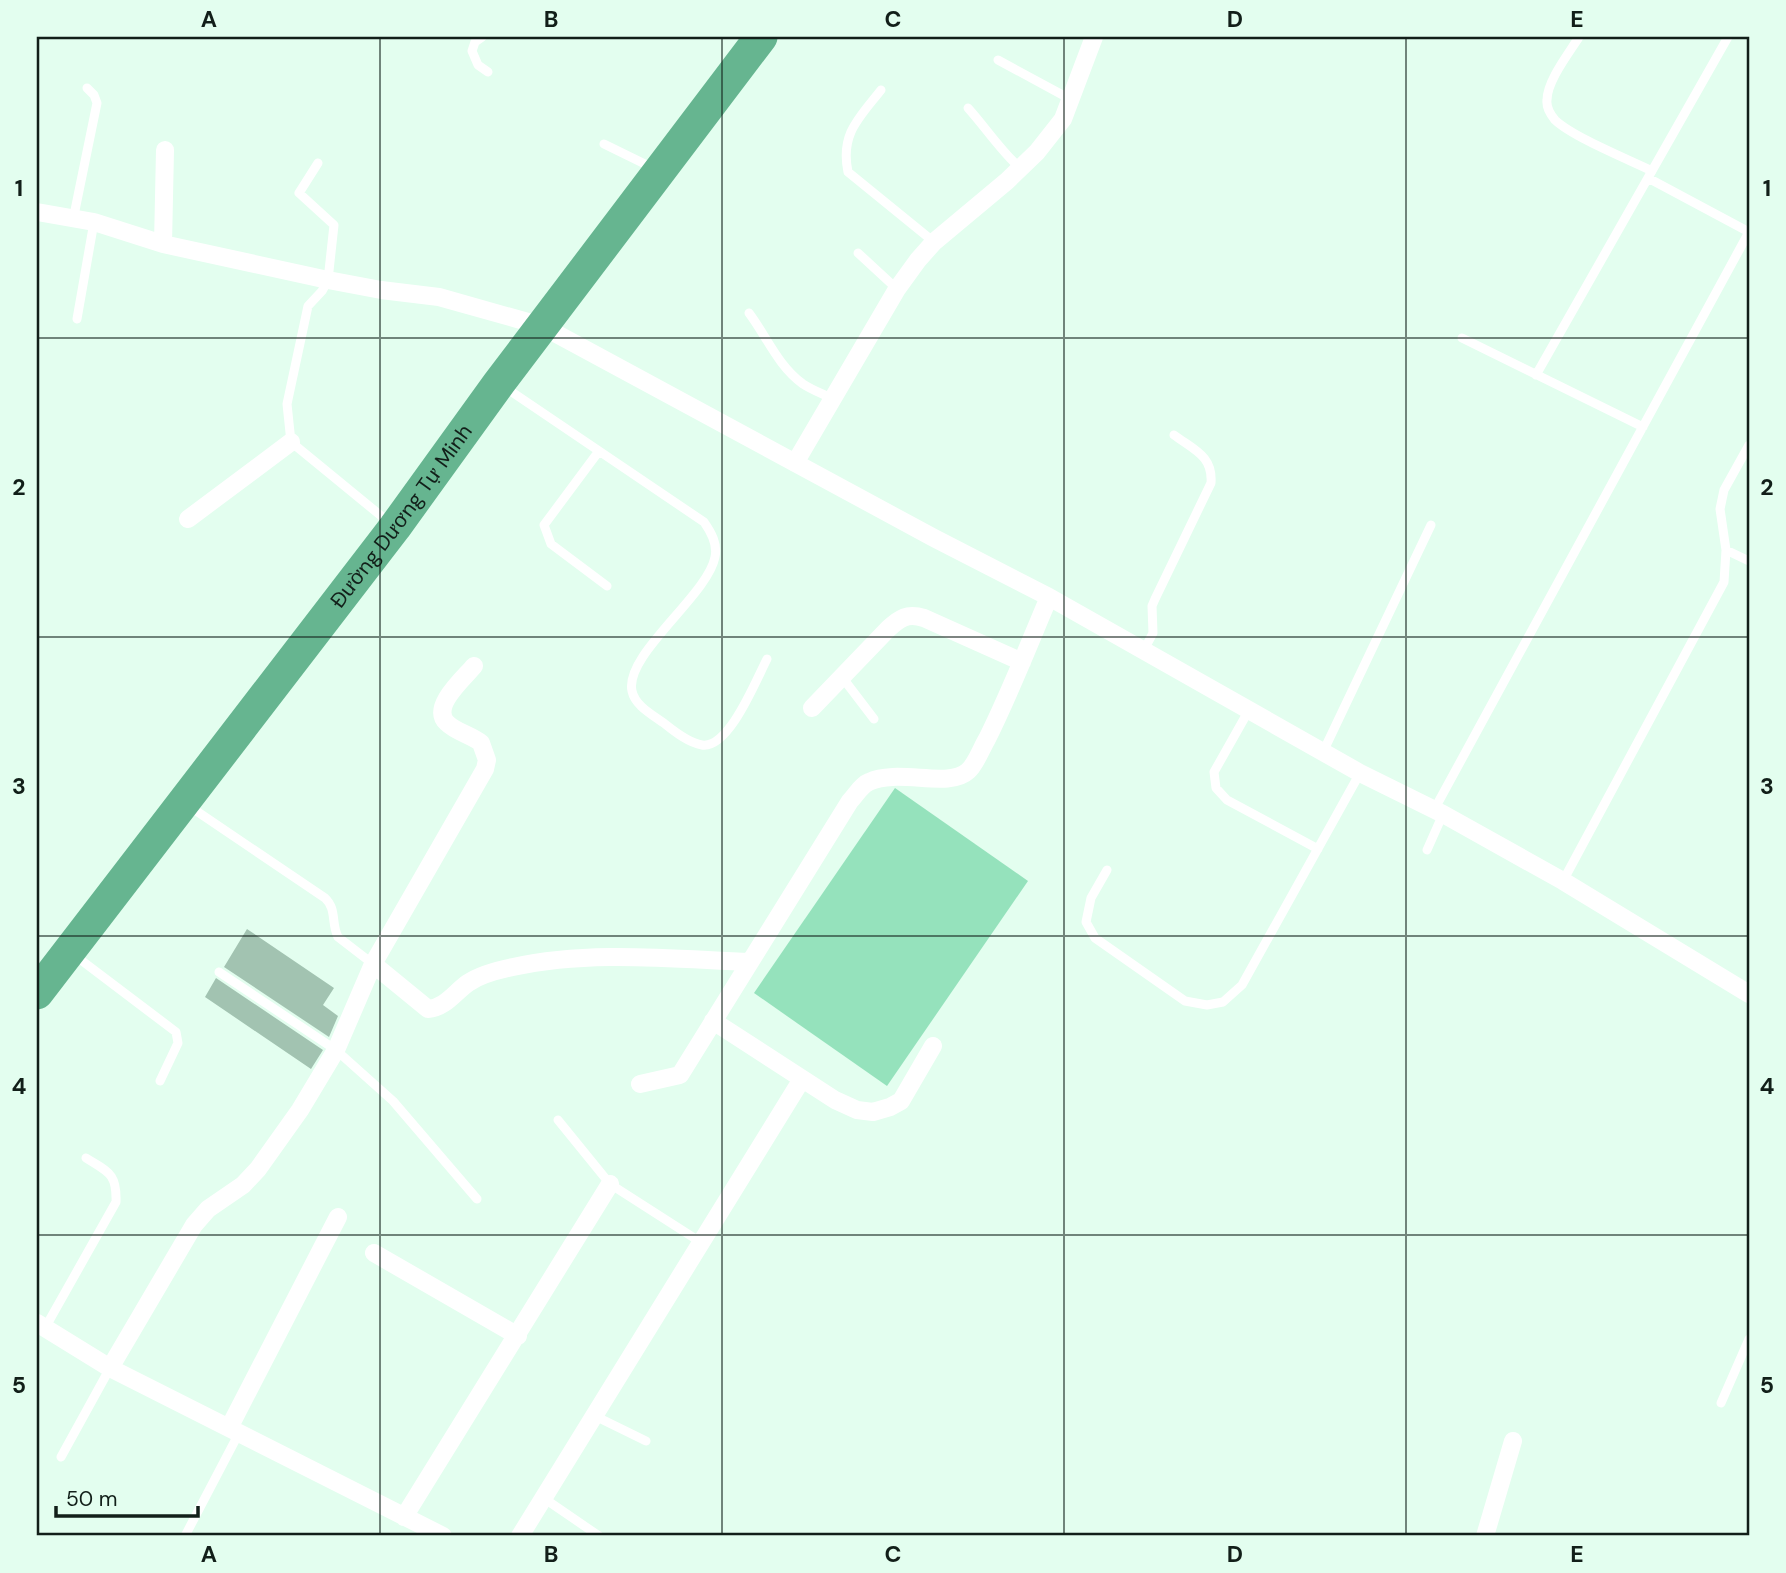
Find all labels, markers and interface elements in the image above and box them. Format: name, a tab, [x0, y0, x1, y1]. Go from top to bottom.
text: A	[201, 4, 217, 34]
text: B	[544, 4, 558, 34]
text: C	[885, 4, 901, 34]
text: D	[1227, 4, 1243, 34]
text: E	[1570, 4, 1584, 34]
text: 1	[15, 173, 23, 203]
text: 1	[1763, 173, 1771, 203]
street label: Đường Dương Tự Minh	[324, 419, 479, 614]
text: 2	[12, 472, 26, 502]
text: 2	[1760, 472, 1774, 502]
text: 3	[12, 771, 26, 801]
text: 3	[1760, 771, 1774, 801]
text: 4	[12, 1071, 27, 1101]
text: 4	[1760, 1071, 1775, 1101]
text: 5	[12, 1370, 26, 1400]
text: 5	[1760, 1370, 1774, 1400]
scale bar	[56, 1475, 198, 1519]
text: 50 m	[66, 1485, 117, 1513]
text: A	[201, 1539, 217, 1569]
text: B	[544, 1539, 558, 1569]
text: C	[885, 1539, 901, 1569]
text: D	[1227, 1539, 1243, 1569]
text: E	[1570, 1539, 1584, 1569]

